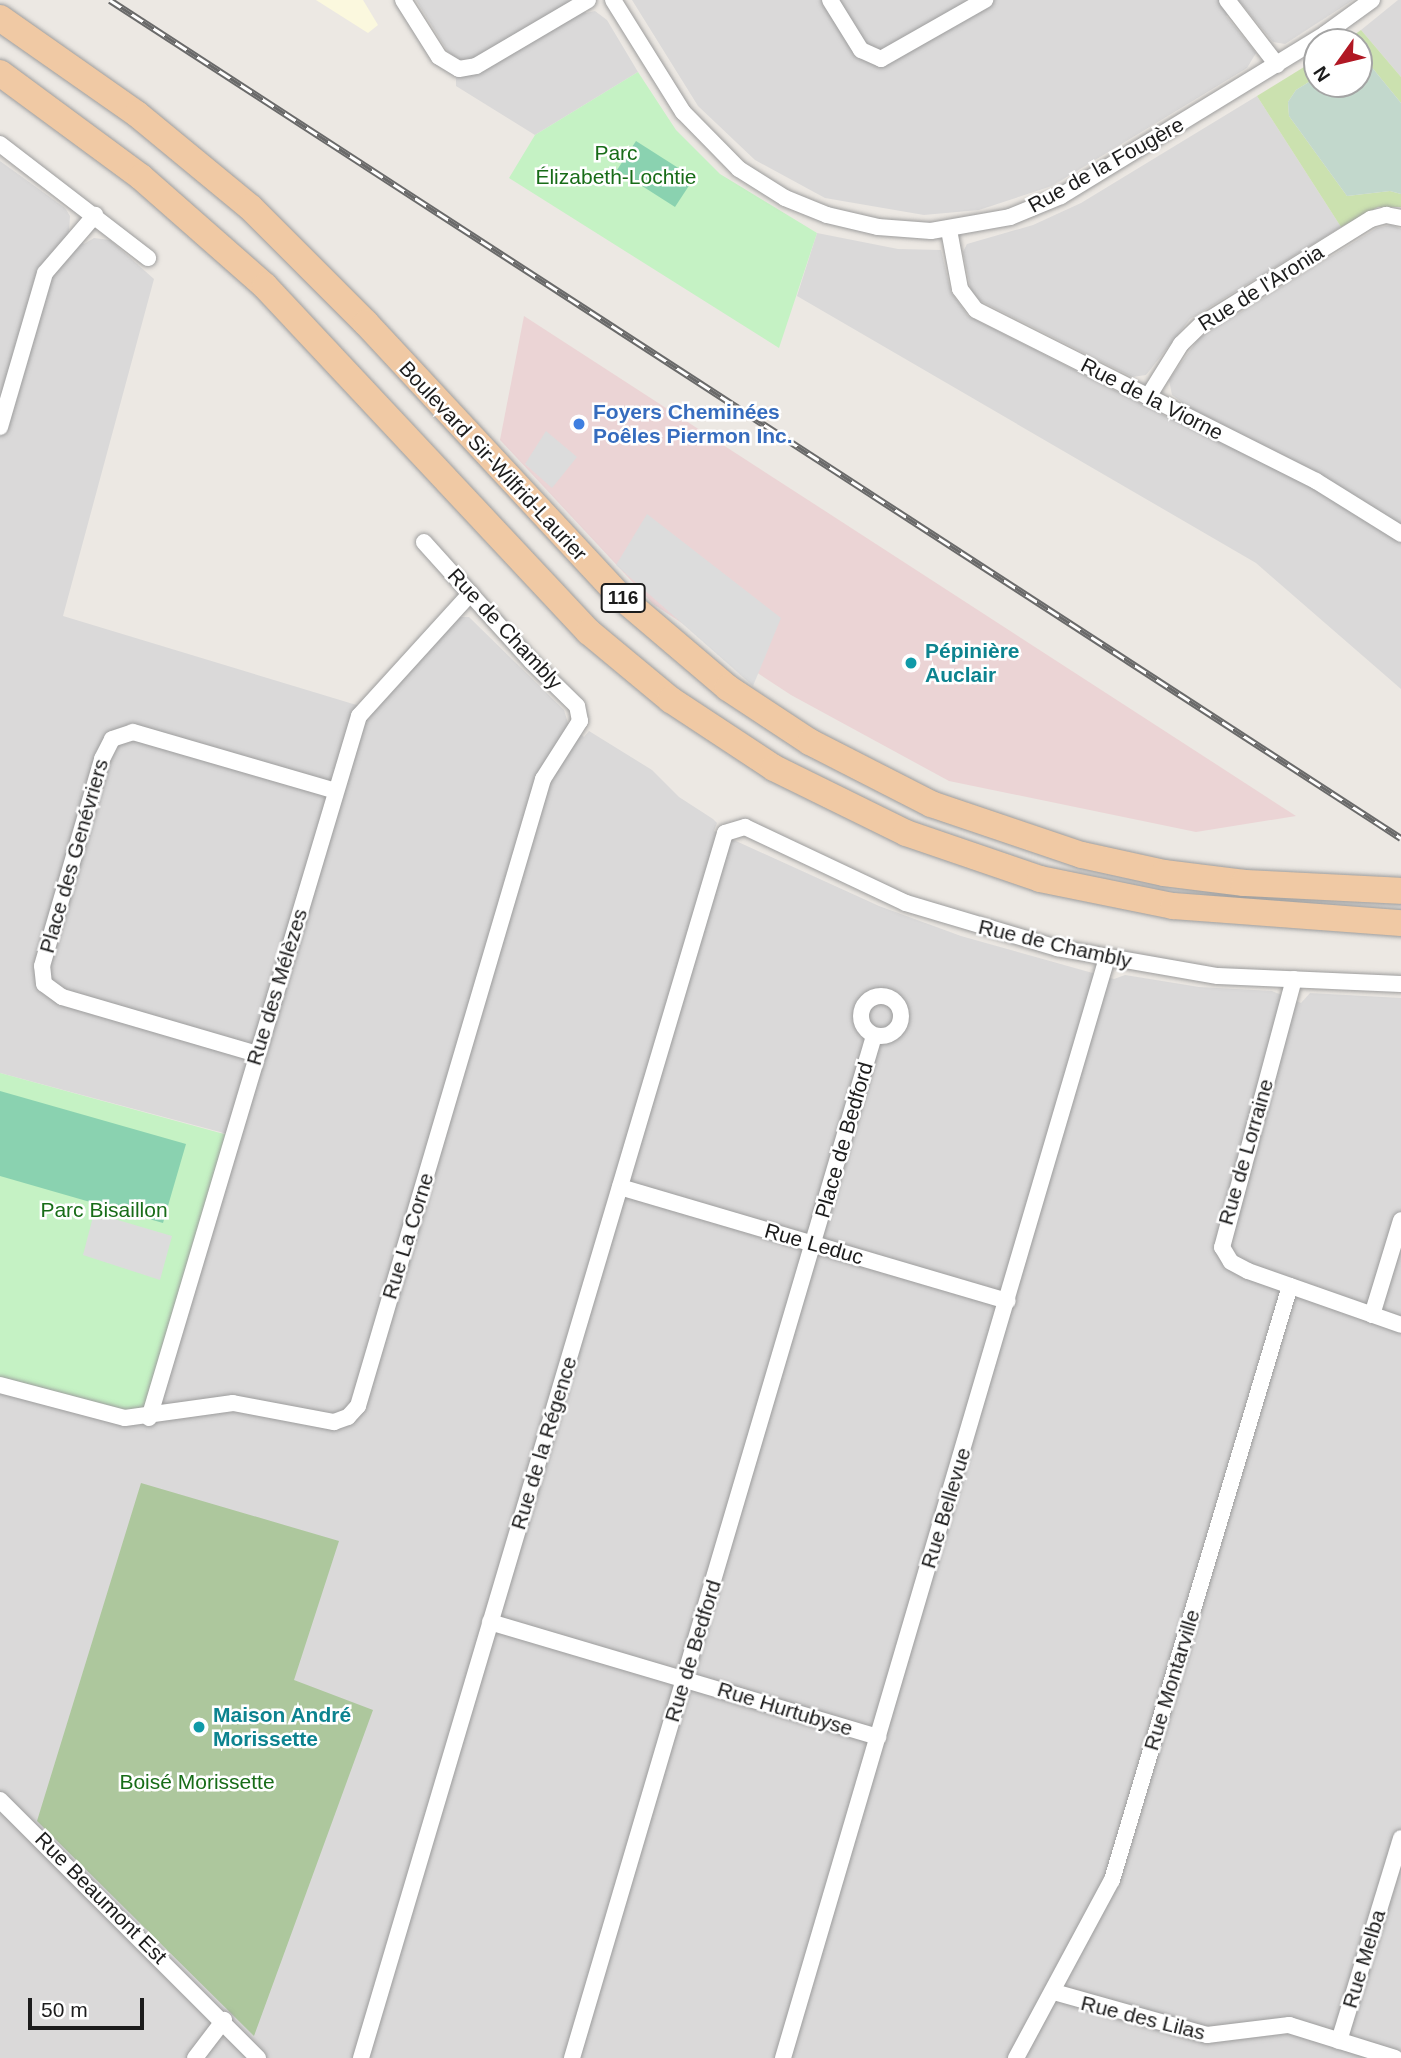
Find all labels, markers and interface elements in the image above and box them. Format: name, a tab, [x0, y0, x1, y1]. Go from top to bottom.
north arrow	[1303, 28, 1373, 98]
text: N	[1309, 62, 1334, 85]
street label: Rue de la Fougère	[1024, 112, 1188, 218]
park label: Parc Élizabeth-Lochtie	[535, 140, 697, 190]
street label: Rue de l'Aronia	[1194, 239, 1328, 337]
street label: Rue de la Viorne	[1077, 352, 1227, 446]
street label: Boulevard Sir-Wilfrid-Laurier	[394, 356, 592, 566]
place label: Foyers Cheminées Poêles Piermon Inc.	[593, 399, 793, 449]
marker: Foyers Cheminées Poêles Piermon Inc.	[571, 416, 587, 432]
street label: Rue de Chambly	[442, 563, 568, 695]
road number: 116	[600, 582, 646, 614]
place label: Pépinière Auclair	[925, 638, 1020, 688]
marker: Pépinière Auclair	[903, 655, 919, 671]
street label: Place des Genévriers	[34, 756, 114, 956]
street label: Rue des Mélèzes	[241, 906, 313, 1068]
street label: Rue de Chambly	[976, 914, 1134, 974]
street label: Place de Bedford	[810, 1059, 878, 1221]
street label: Rue de Lorraine	[1213, 1076, 1279, 1228]
street label: Rue La Corne	[377, 1170, 439, 1302]
park label: Parc Bisaillon	[40, 1197, 168, 1223]
street label: Rue Leduc	[762, 1218, 866, 1270]
street label: Rue de la Régence	[506, 1353, 582, 1533]
street label: Rue Bellevue	[916, 1445, 976, 1571]
street label: Rue de Bedford	[659, 1577, 727, 1725]
street label: Rue Montarville	[1139, 1607, 1205, 1753]
street label: Rue Hurtubyse	[714, 1676, 856, 1742]
place label: Maison André Morissette	[213, 1702, 352, 1752]
marker: Maison André Morissette	[191, 1719, 207, 1735]
park label: Boisé Morissette	[119, 1769, 275, 1795]
street label: Rue Beaumont Est	[30, 1827, 172, 1969]
street label: Rue Melba	[1337, 1907, 1391, 2011]
scale bar	[32, 1984, 147, 2028]
street label: Rue des Lilas	[1078, 1990, 1208, 2046]
text: 50 m	[41, 1998, 88, 2021]

